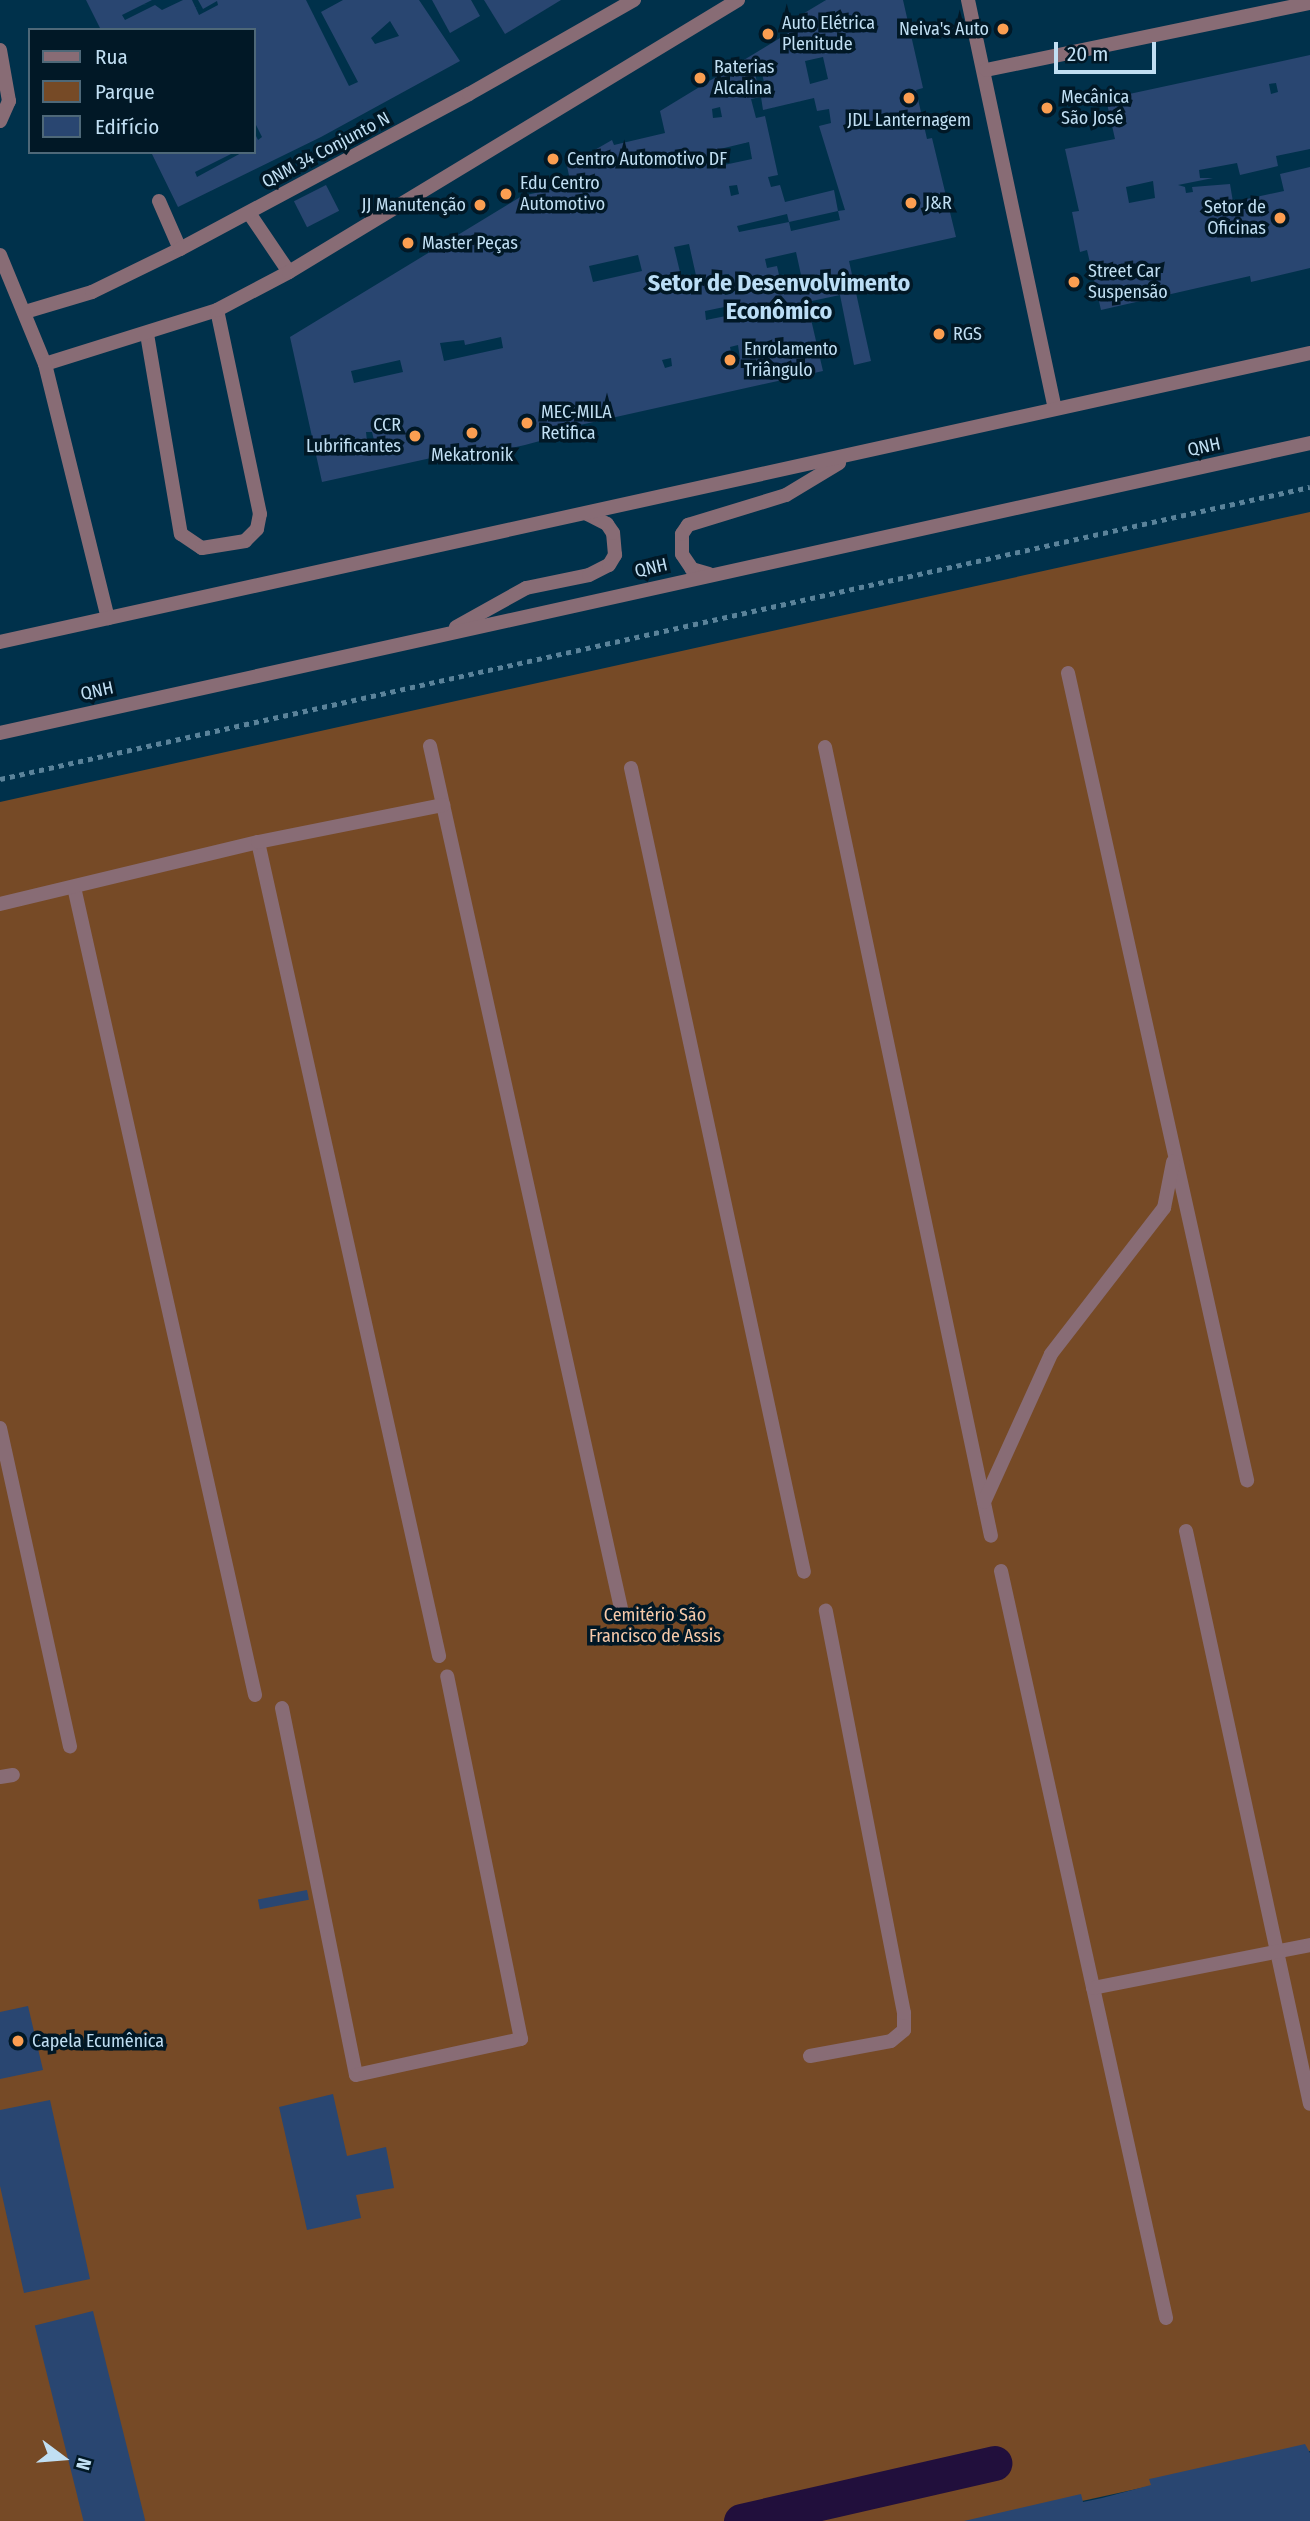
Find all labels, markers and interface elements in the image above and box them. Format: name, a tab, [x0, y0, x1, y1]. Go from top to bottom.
place label: Auto Elétrica Plenitude	[782, 13, 875, 56]
place label: Neiva's Auto	[899, 18, 989, 40]
marker: Neiva's Auto	[995, 21, 1011, 37]
marker: Auto Elétrica Plenitude	[760, 26, 776, 42]
legend	[28, 28, 256, 154]
scale bar	[1058, 28, 1160, 72]
text: 20 m	[1067, 41, 1108, 67]
text: Rua	[95, 44, 128, 70]
place label: Baterias Alcalina	[714, 57, 774, 100]
marker: Baterias Alcalina	[692, 70, 708, 86]
text: Parque	[95, 79, 155, 105]
place label: Mecânica São José	[1061, 87, 1129, 130]
marker: JDL Lanternagem	[901, 90, 917, 106]
marker: Mecânica São José	[1039, 100, 1055, 116]
street label: QNM 34 Conjunto N	[258, 107, 394, 193]
place label: JDL Lanternagem	[847, 109, 971, 131]
text: Edifício	[95, 114, 159, 140]
place label: Centro Automotivo DF	[567, 148, 727, 170]
marker: Centro Automotivo DF	[545, 151, 561, 167]
place label: Edu Centro Automotivo	[520, 173, 605, 216]
marker: Edu Centro Automotivo	[498, 186, 514, 202]
place label: J&R	[925, 192, 952, 214]
place label: JJ Manutenção	[362, 194, 466, 216]
marker: J&R	[903, 195, 919, 211]
marker: JJ Manutenção	[472, 197, 488, 213]
place label: Setor de Oficinas	[1204, 197, 1266, 240]
marker: Setor de Oficinas	[1272, 210, 1288, 226]
place label: Master Peças	[422, 232, 518, 254]
marker: Master Peças	[400, 235, 416, 251]
place label: Street Car Suspensão	[1088, 261, 1168, 304]
district label: Setor de Desenvolvimento Econômico	[648, 270, 910, 326]
marker: Street Car Suspensão	[1066, 274, 1082, 290]
place label: RGS	[953, 323, 982, 345]
marker: RGS	[931, 326, 947, 342]
place label: Enrolamento Triângulo	[744, 339, 838, 382]
marker: Enrolamento Triângulo	[722, 352, 738, 368]
place label: MEC-MILA Retifica	[541, 402, 612, 444]
place label: CCR Lubrificantes	[306, 415, 401, 458]
marker: MEC-MILA Retifica	[519, 415, 535, 431]
marker: Mekatronik	[464, 425, 480, 441]
marker: CCR Lubrificantes	[407, 428, 423, 444]
street label: QNH	[1186, 433, 1222, 461]
place label: Mekatronik	[431, 444, 513, 466]
street label: QNH	[632, 554, 670, 582]
street label: QNH	[79, 677, 115, 705]
park label: Cemitério São Francisco de Assis	[589, 1605, 721, 1648]
place label: Capela Ecumênica	[32, 2030, 164, 2052]
marker: Capela Ecumênica	[10, 2033, 26, 2049]
north arrow	[28, 2423, 98, 2493]
text: N	[71, 2455, 96, 2473]

